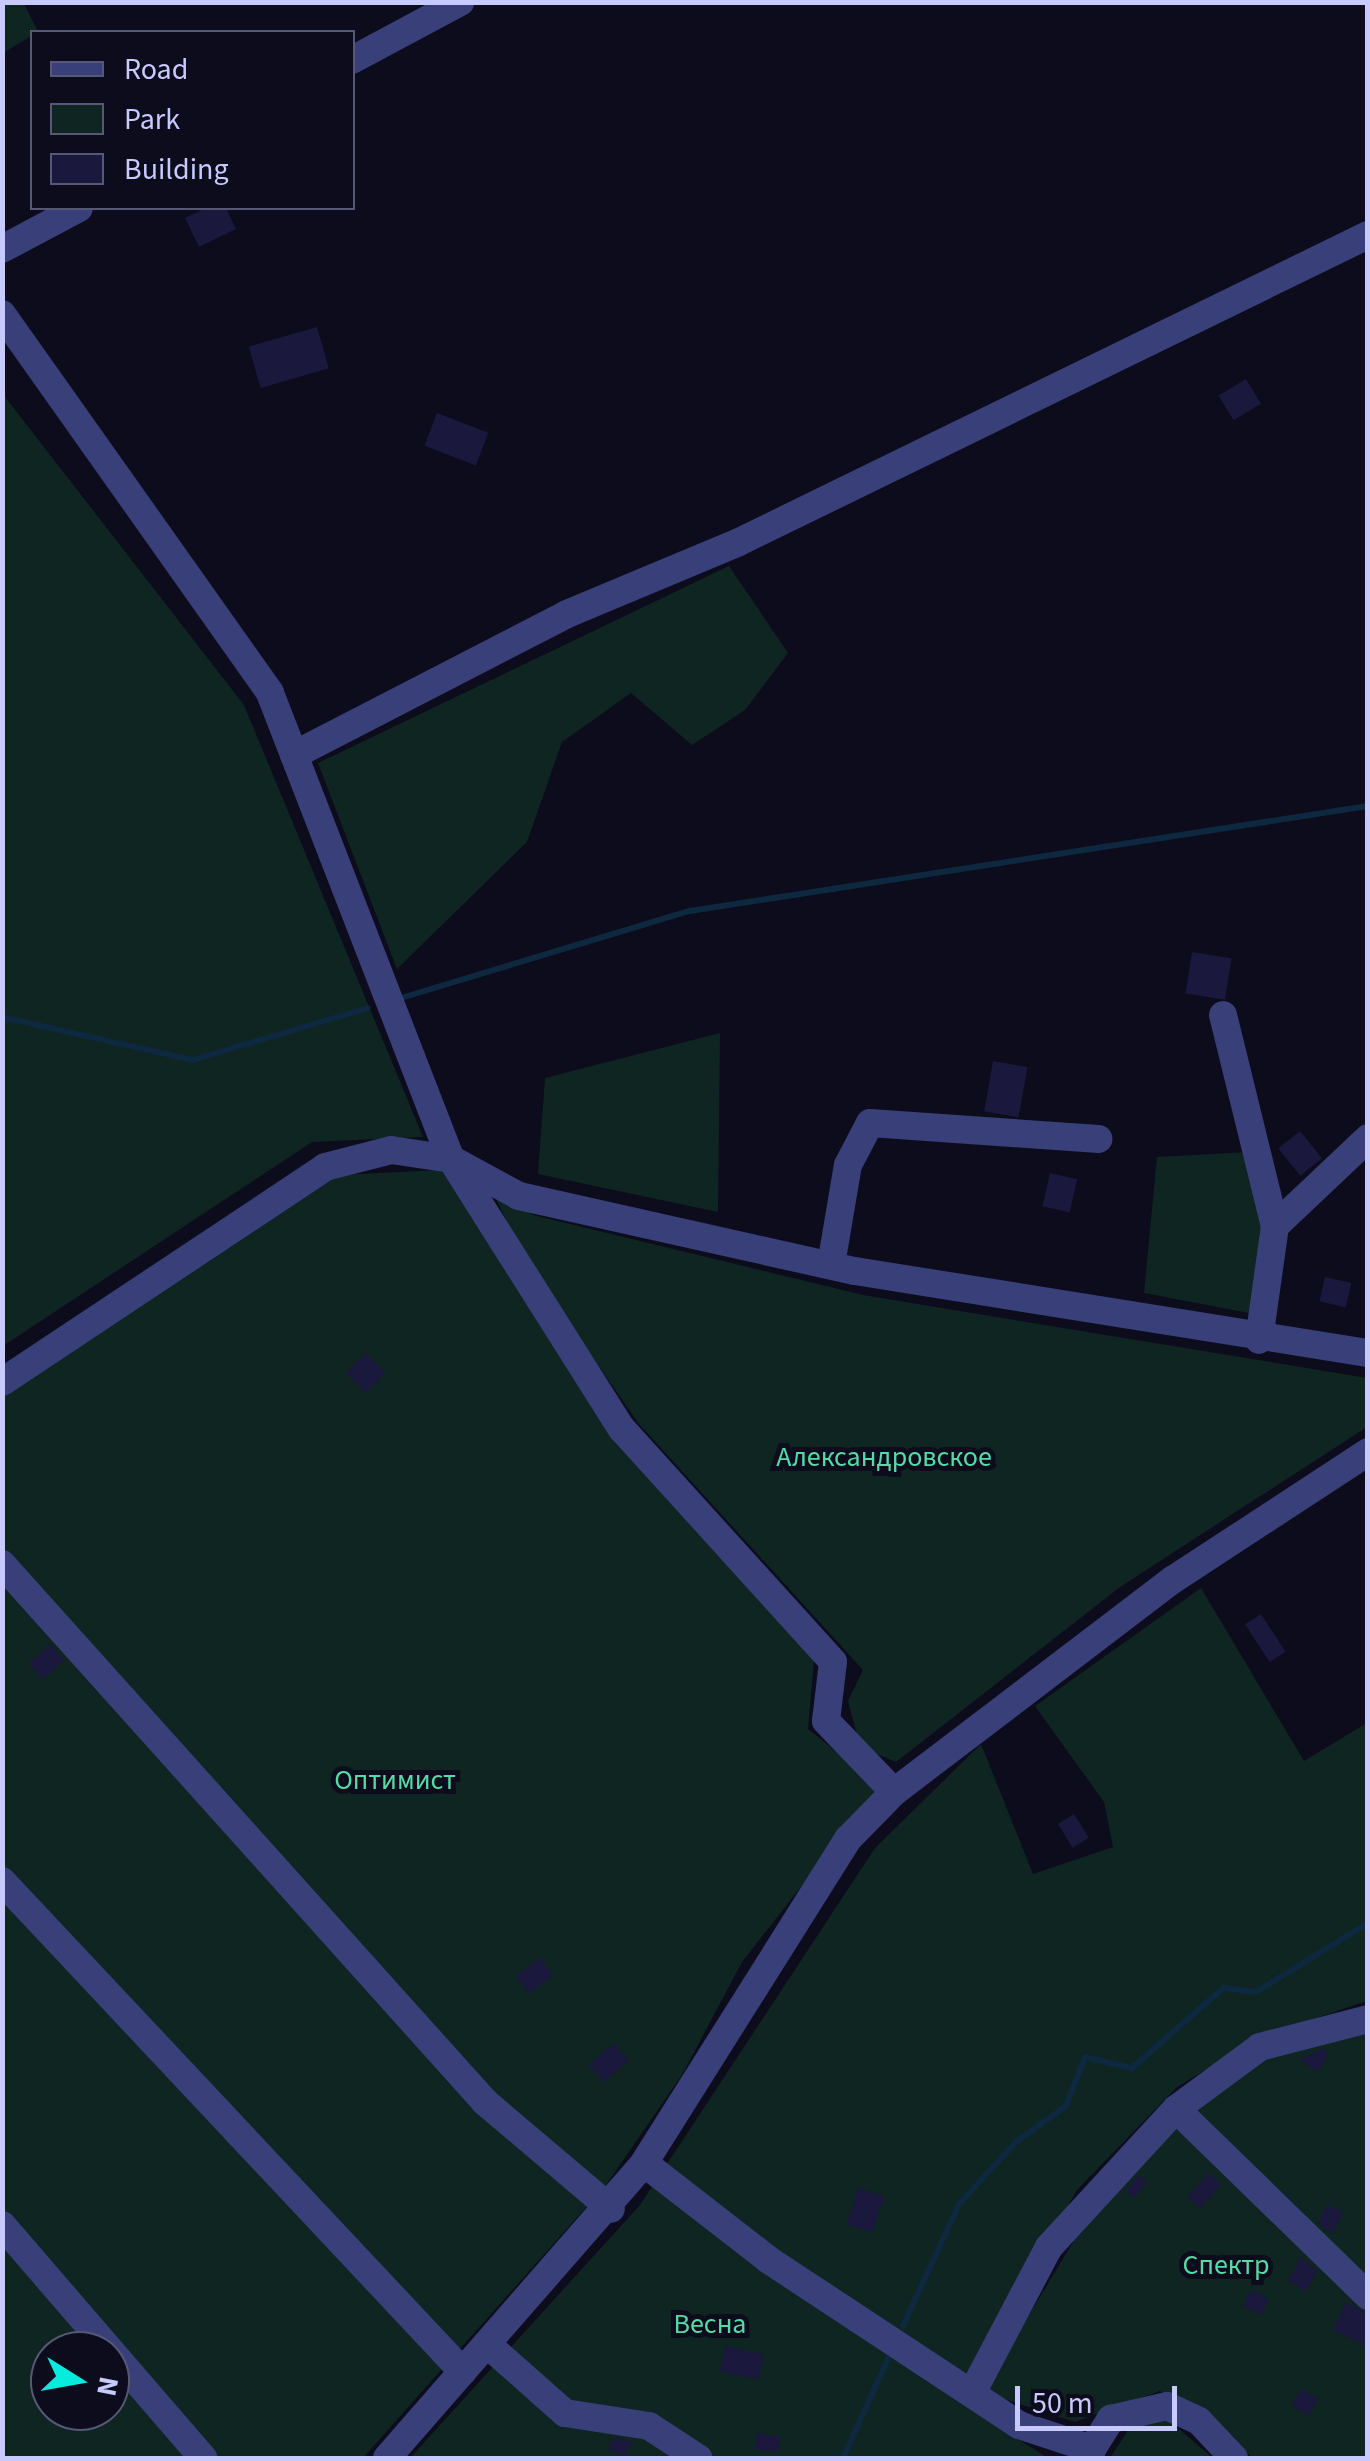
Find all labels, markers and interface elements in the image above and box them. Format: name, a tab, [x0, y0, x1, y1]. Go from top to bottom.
legend	[30, 30, 355, 210]
text: Road	[124, 48, 188, 91]
text: Park	[124, 98, 180, 141]
text: Building	[124, 148, 229, 191]
park label: Александровское	[776, 1440, 992, 1474]
park label: Оптимист	[334, 1763, 456, 1797]
park label: Спектр	[1182, 2248, 1270, 2282]
park label: Весна	[674, 2307, 746, 2341]
north arrow	[30, 2331, 130, 2431]
scale bar	[1020, 2366, 1182, 2428]
text: N	[86, 2373, 129, 2399]
text: 50 m	[1032, 2382, 1093, 2425]

